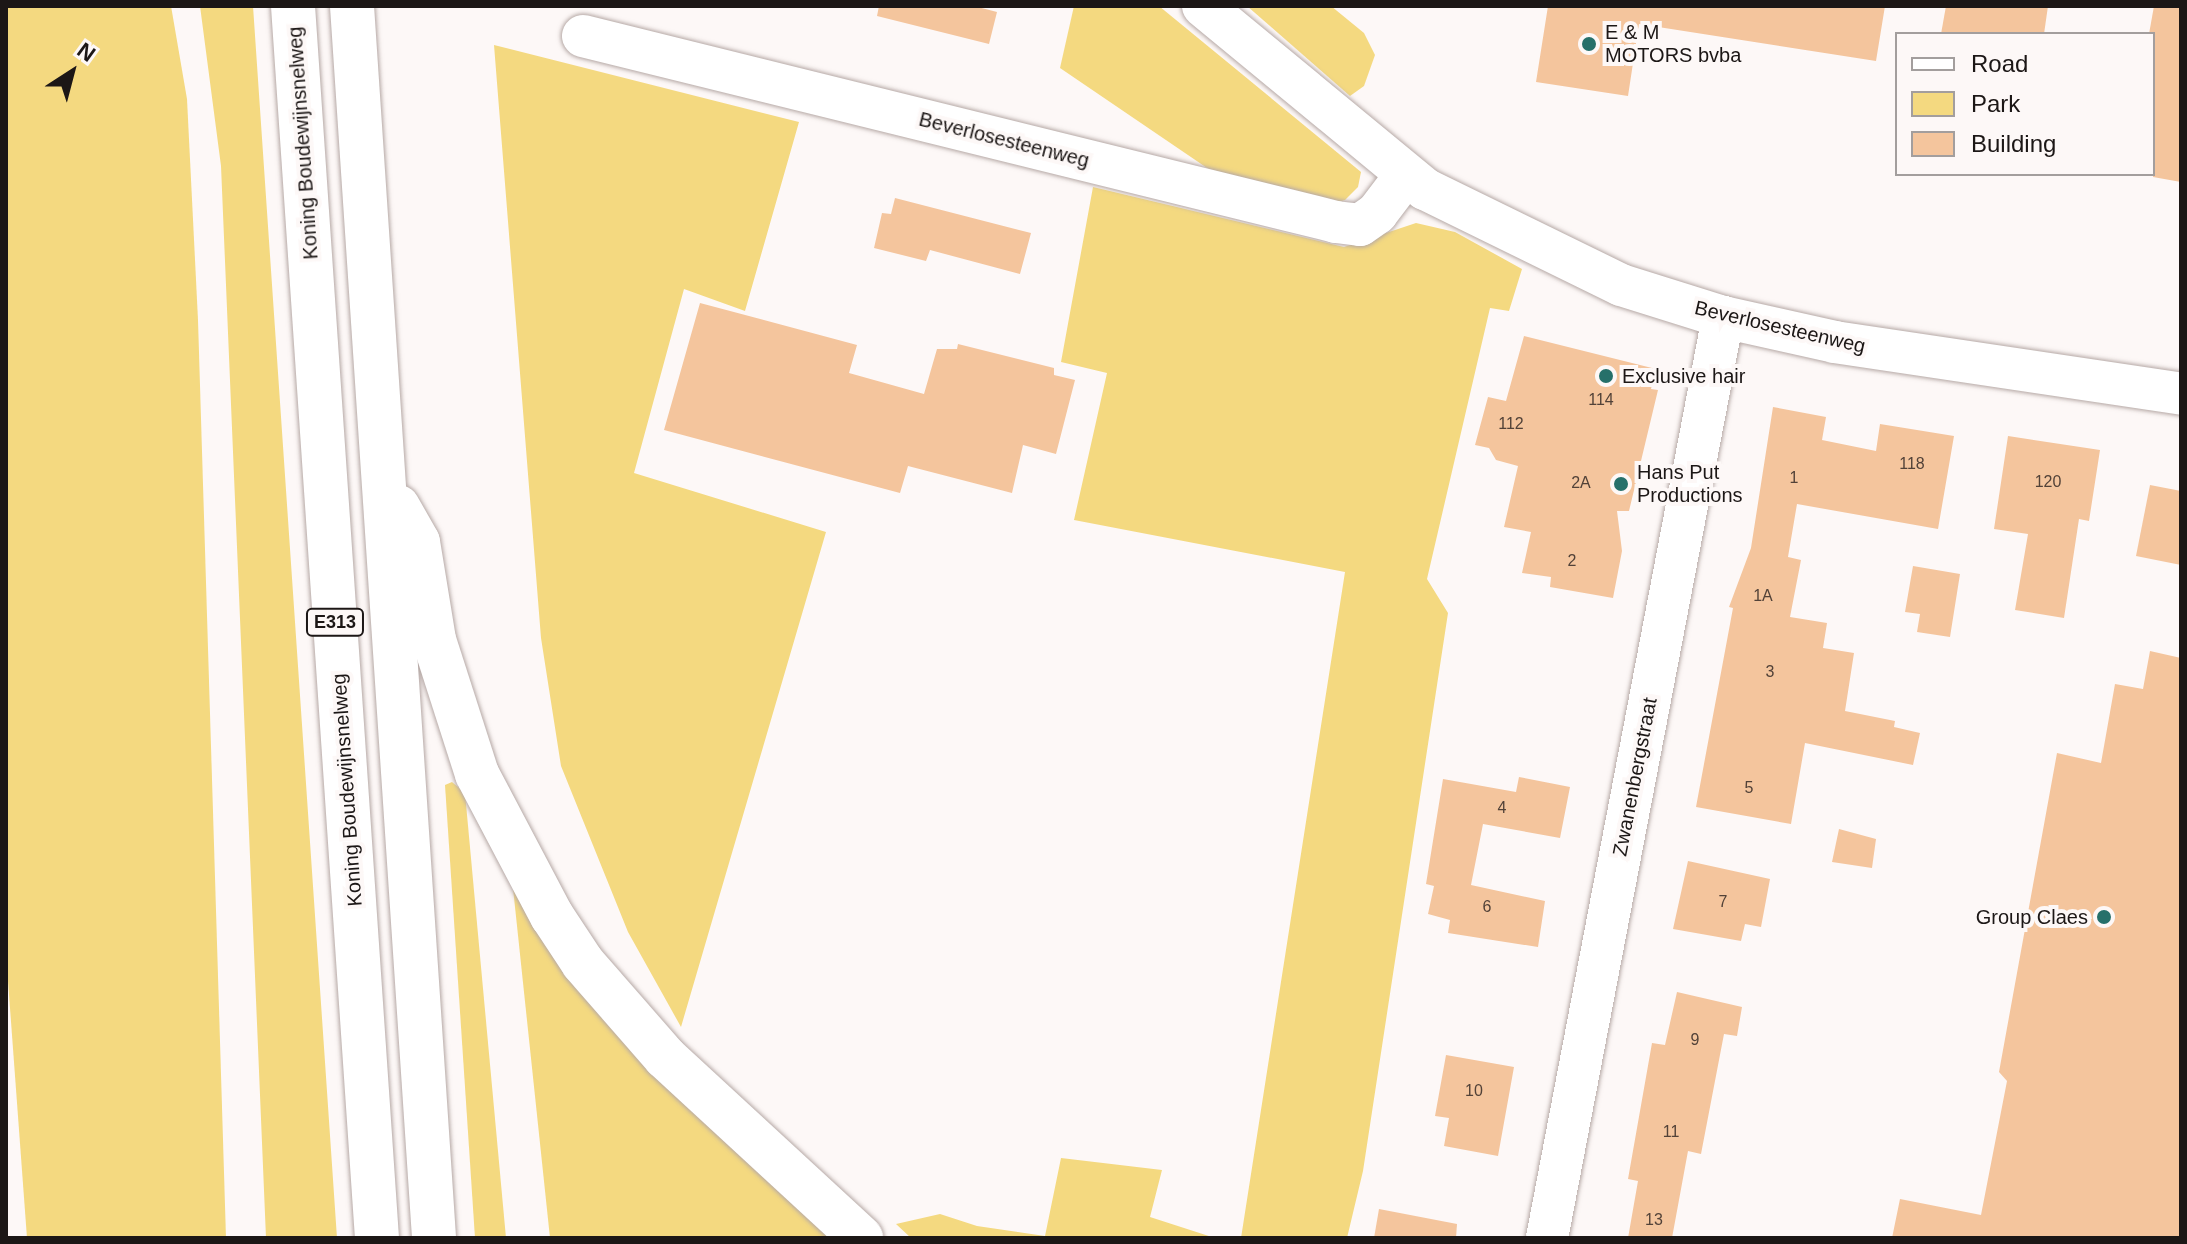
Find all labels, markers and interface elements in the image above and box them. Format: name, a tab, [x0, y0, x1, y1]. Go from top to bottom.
place label: E & M MOTORS bvba	[1605, 20, 1741, 67]
street label: Koning Boudewijnsnelweg	[283, 26, 323, 260]
north arrow	[32, 32, 112, 112]
legend	[1895, 32, 2155, 176]
marker: E & M MOTORS bvba	[1580, 35, 1598, 53]
text: N	[73, 37, 100, 67]
text: Road	[1971, 50, 2028, 77]
text: Park	[1971, 90, 2020, 117]
street label: Beverlosesteenweg	[916, 107, 1092, 173]
text: Building	[1971, 130, 2056, 157]
street label: Beverlosesteenweg	[1692, 296, 1868, 358]
place label: Exclusive hair	[1622, 364, 1745, 388]
marker: Exclusive hair	[1597, 367, 1615, 385]
house number: 114	[1588, 390, 1614, 410]
house number: 112	[1498, 414, 1524, 434]
house number: 118	[1899, 454, 1925, 474]
place label: Hans Put Productions	[1637, 460, 1743, 507]
house number: 1	[1790, 468, 1798, 488]
house number: 120	[2035, 472, 2061, 492]
house number: 2A	[1571, 473, 1591, 493]
marker: Hans Put Productions	[1612, 475, 1630, 493]
house number: 2	[1568, 551, 1576, 571]
house number: 1A	[1753, 586, 1773, 606]
road number: E313	[305, 608, 365, 636]
house number: 3	[1766, 662, 1774, 682]
street label: Koning Boudewijnsnelweg	[327, 673, 367, 907]
street label: Zwanenbergstraat	[1608, 696, 1662, 858]
house number: 5	[1745, 778, 1753, 798]
house number: 4	[1498, 798, 1506, 818]
house number: 7	[1719, 892, 1727, 912]
house number: 6	[1483, 897, 1491, 917]
place label: Group Claes	[1976, 905, 2088, 929]
marker: Group Claes	[2095, 908, 2113, 926]
house number: 9	[1691, 1030, 1699, 1050]
house number: 10	[1465, 1081, 1483, 1101]
house number: 11	[1663, 1122, 1679, 1142]
house number: 13	[1645, 1210, 1663, 1230]

